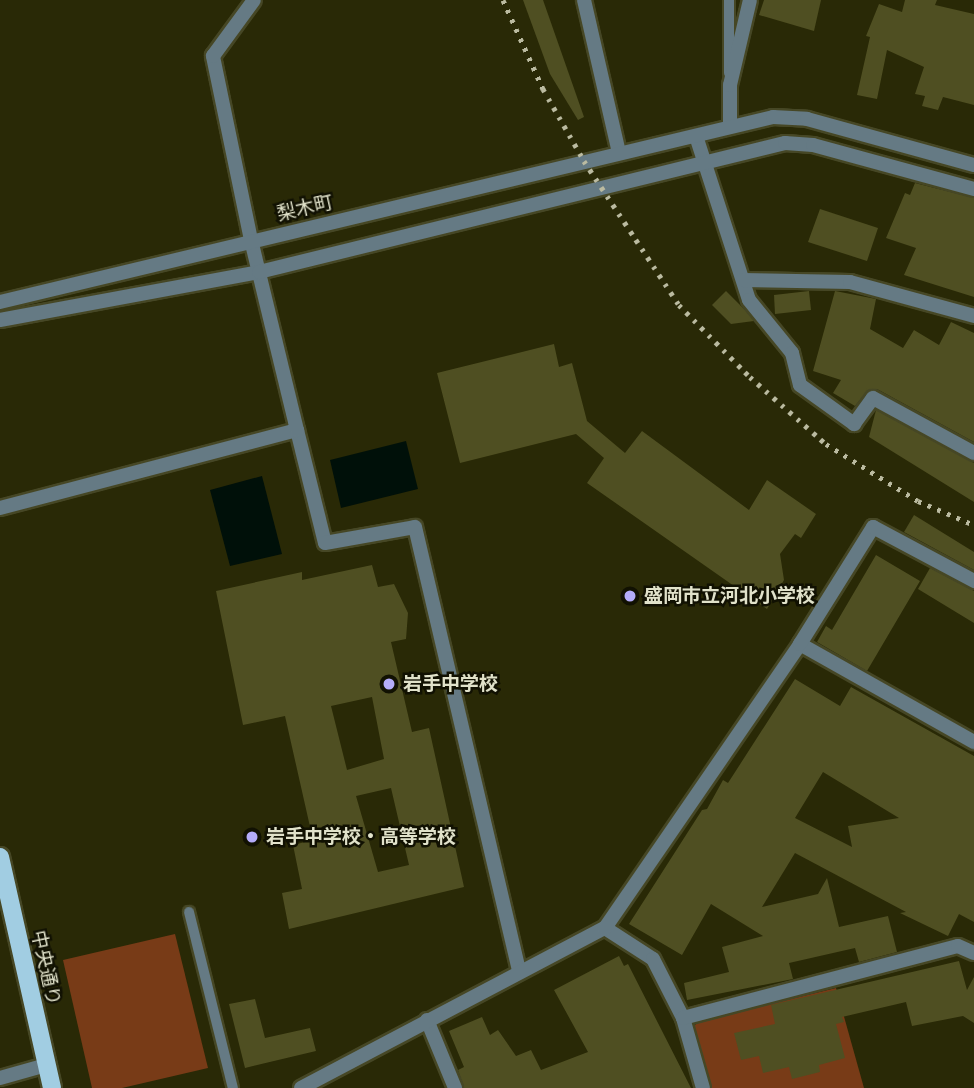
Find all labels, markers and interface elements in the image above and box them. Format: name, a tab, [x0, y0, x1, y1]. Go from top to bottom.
street label: 梨木町	[275, 190, 335, 226]
place label: 盛岡市立河北小学校	[644, 585, 815, 607]
marker: 盛岡市立河北小学校	[622, 588, 638, 604]
place label: 岩手中学校	[403, 673, 498, 695]
marker: 岩手中学校	[381, 676, 397, 692]
place label: 岩手中学校・高等学校	[266, 826, 456, 848]
marker: 岩手中学校・高等学校	[244, 829, 260, 845]
street label: 中央通り	[27, 928, 65, 1008]

